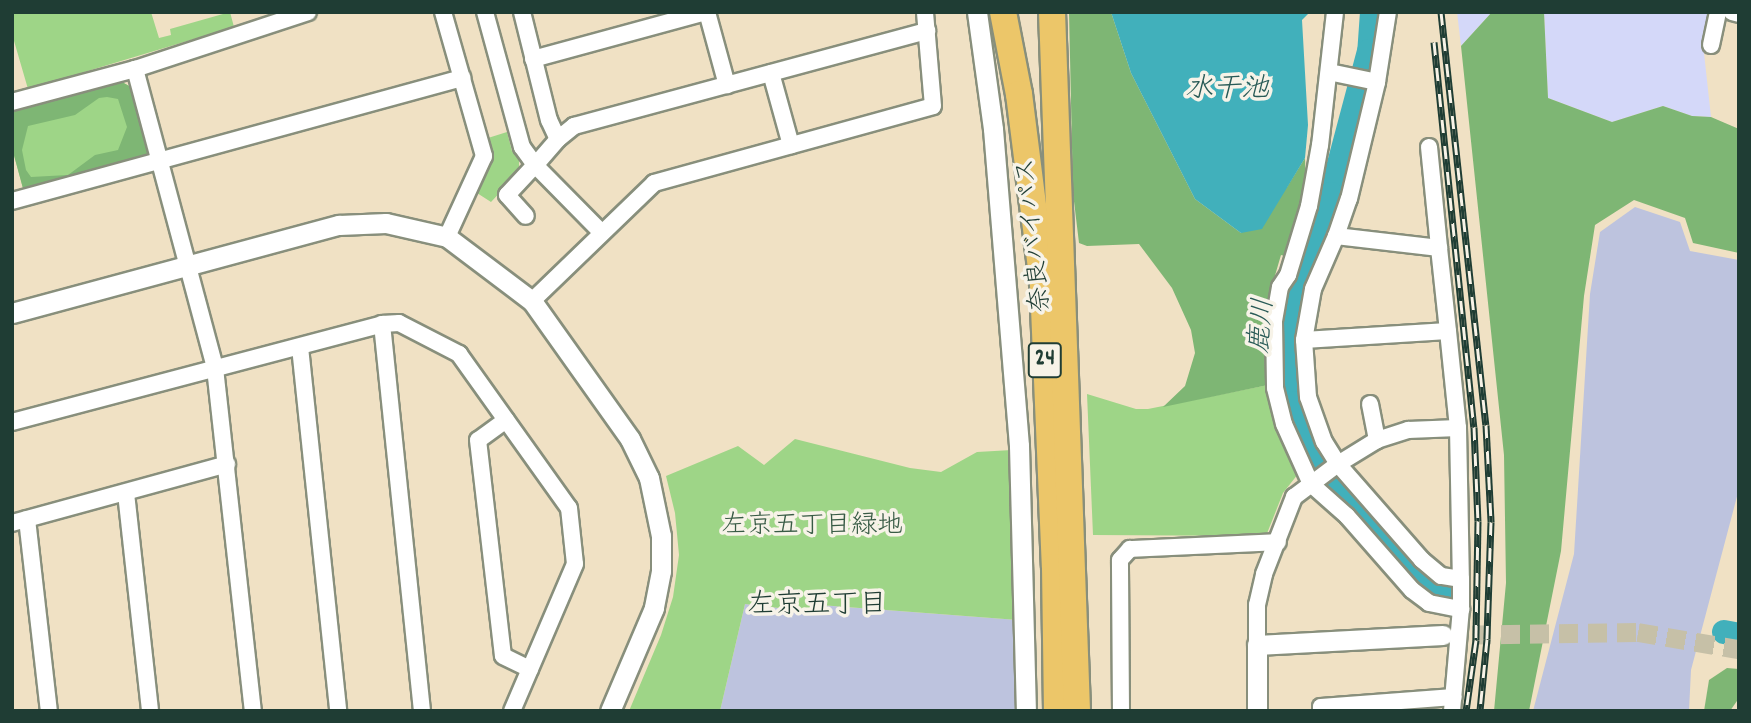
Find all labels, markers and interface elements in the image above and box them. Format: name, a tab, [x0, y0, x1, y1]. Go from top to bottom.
water label: 水干池	[1185, 74, 1269, 108]
street label: 奈良バイパス	[1011, 156, 1059, 314]
water label: 鹿川	[1245, 297, 1283, 355]
road number: 24	[1028, 340, 1062, 380]
park label: 左京五丁目緑地	[721, 511, 903, 543]
district label: 左京五丁目	[747, 590, 887, 624]

